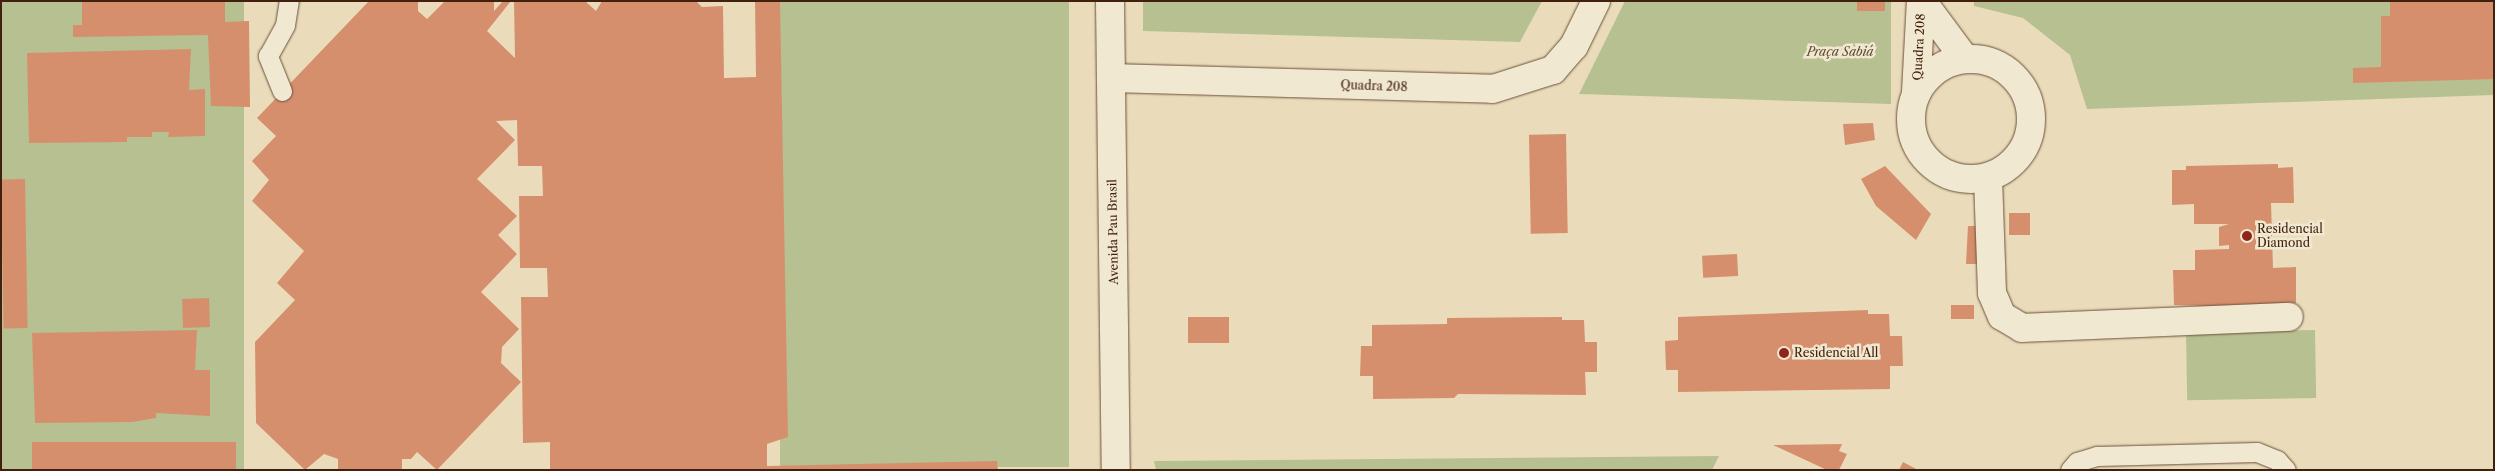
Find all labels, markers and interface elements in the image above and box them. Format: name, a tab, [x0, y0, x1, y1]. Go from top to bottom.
street label: Quadra 208	[1910, 13, 1928, 81]
park label: Praça Sabiá	[1807, 45, 1873, 59]
street label: Quadra 208	[1340, 78, 1408, 94]
street label: Avenida Pau Brasil	[1105, 179, 1121, 285]
place label: Residencial Diamond	[2257, 222, 2323, 250]
marker: Residencial Diamond	[2241, 230, 2253, 242]
place label: Residencial All	[1794, 346, 1879, 360]
marker: Residencial All	[1778, 347, 1790, 359]

